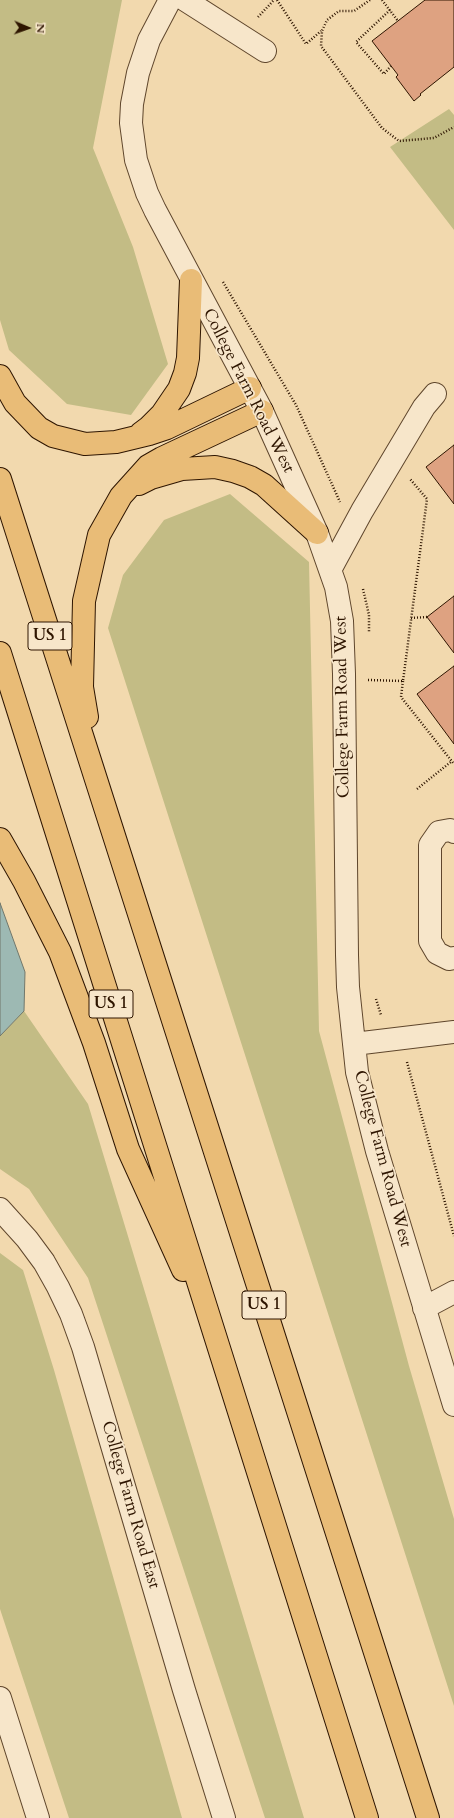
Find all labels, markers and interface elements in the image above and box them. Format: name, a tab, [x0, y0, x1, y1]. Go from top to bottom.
north arrow	[8, 8, 48, 48]
text: N	[33, 23, 48, 33]
street label: College Farm Road West	[198, 305, 298, 477]
street label: College Farm Road West	[331, 616, 355, 798]
road number: US 1	[28, 622, 72, 650]
road number: US 1	[89, 990, 133, 1018]
street label: College Farm Road West	[349, 1068, 415, 1250]
road number: US 1	[242, 1291, 286, 1319]
street label: College Farm Road East	[96, 1419, 164, 1591]

